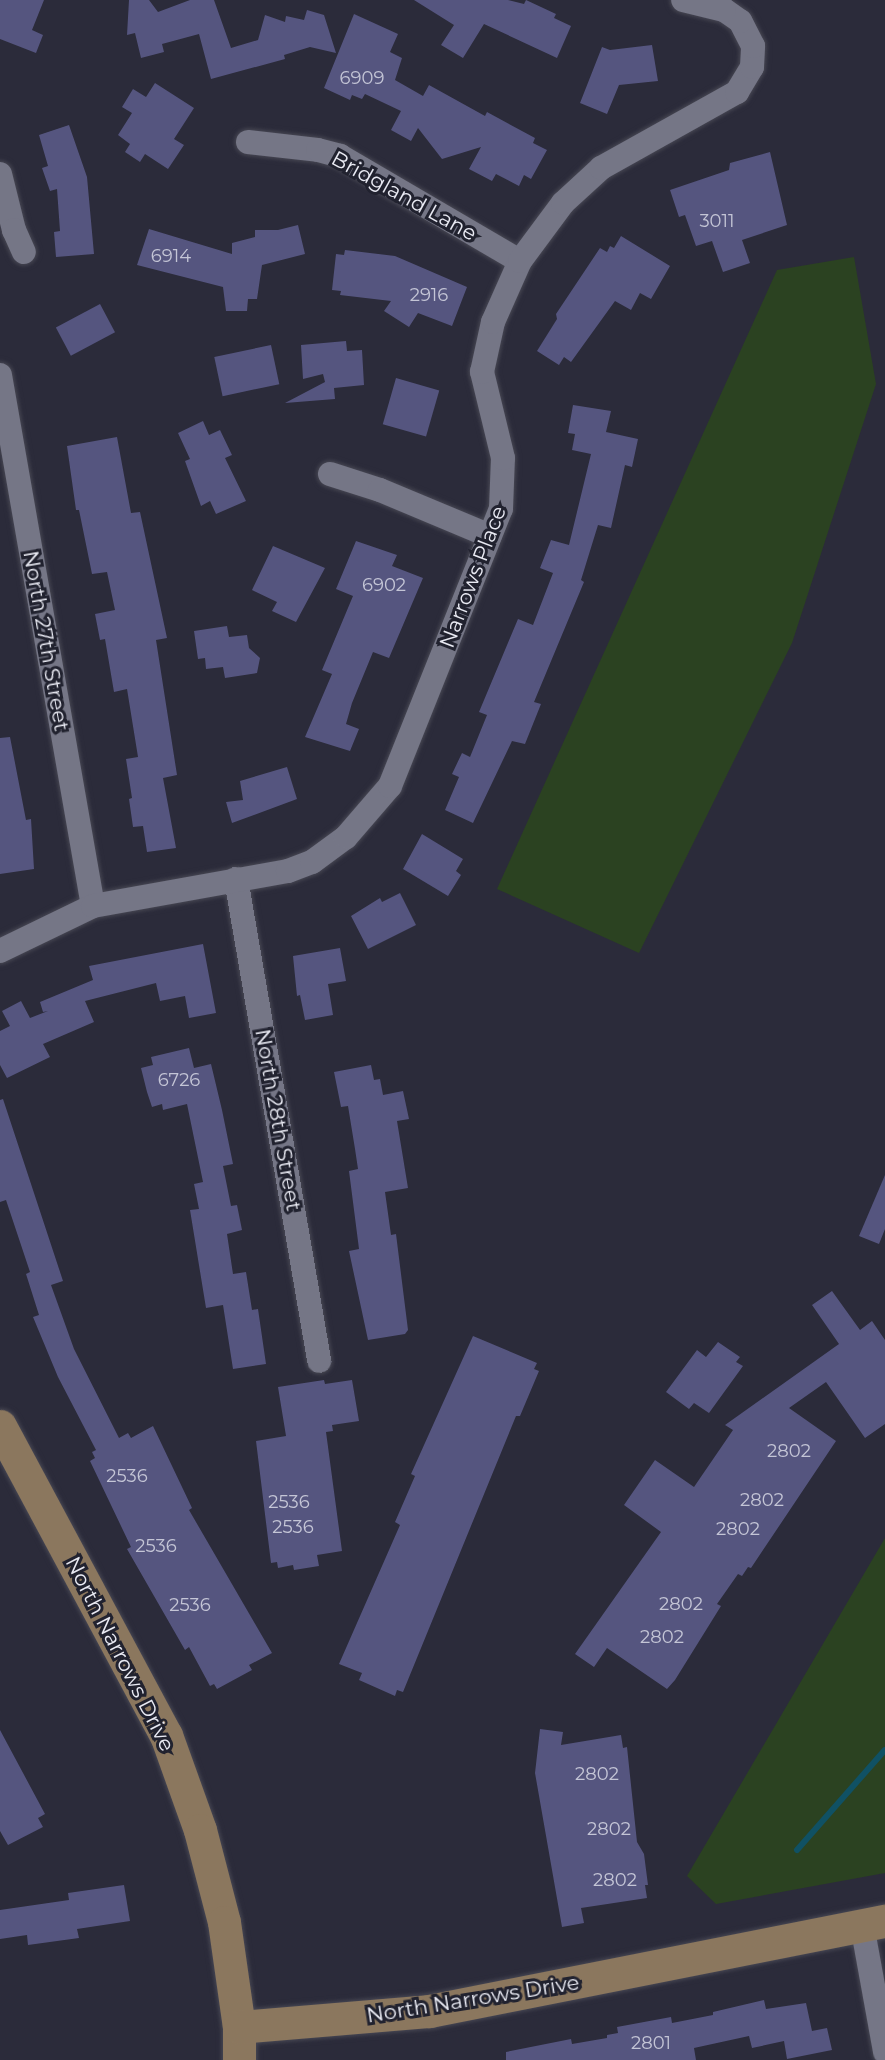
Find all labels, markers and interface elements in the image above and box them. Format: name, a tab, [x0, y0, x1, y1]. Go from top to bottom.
house number: 6909	[340, 67, 384, 89]
street label: Bridgland Lane	[327, 146, 481, 246]
house number: 3011	[699, 210, 735, 232]
house number: 6914	[151, 245, 191, 267]
house number: 2916	[410, 284, 448, 306]
street label: Narrows Place	[434, 502, 512, 652]
street label: North 27th Street	[18, 549, 74, 733]
house number: 6902	[362, 574, 406, 596]
street label: North 28th Street	[250, 1027, 306, 1213]
house number: 6726	[158, 1069, 200, 1091]
house number: 2802	[767, 1440, 811, 1462]
house number: 2536	[106, 1465, 148, 1487]
house number: 2802	[740, 1489, 784, 1511]
house number: 2536	[268, 1491, 310, 1513]
house number: 2536	[272, 1516, 314, 1538]
house number: 2802	[716, 1518, 760, 1540]
house number: 2536	[135, 1535, 177, 1557]
street label: North Narrows Drive	[60, 1552, 180, 1756]
house number: 2802	[659, 1593, 703, 1615]
house number: 2536	[169, 1594, 211, 1616]
house number: 2802	[640, 1626, 684, 1648]
house number: 2802	[575, 1763, 619, 1785]
house number: 2802	[587, 1818, 631, 1840]
house number: 2802	[593, 1869, 637, 1891]
street label: North Narrows Drive	[365, 1970, 581, 2028]
house number: 2801	[631, 2032, 671, 2054]

